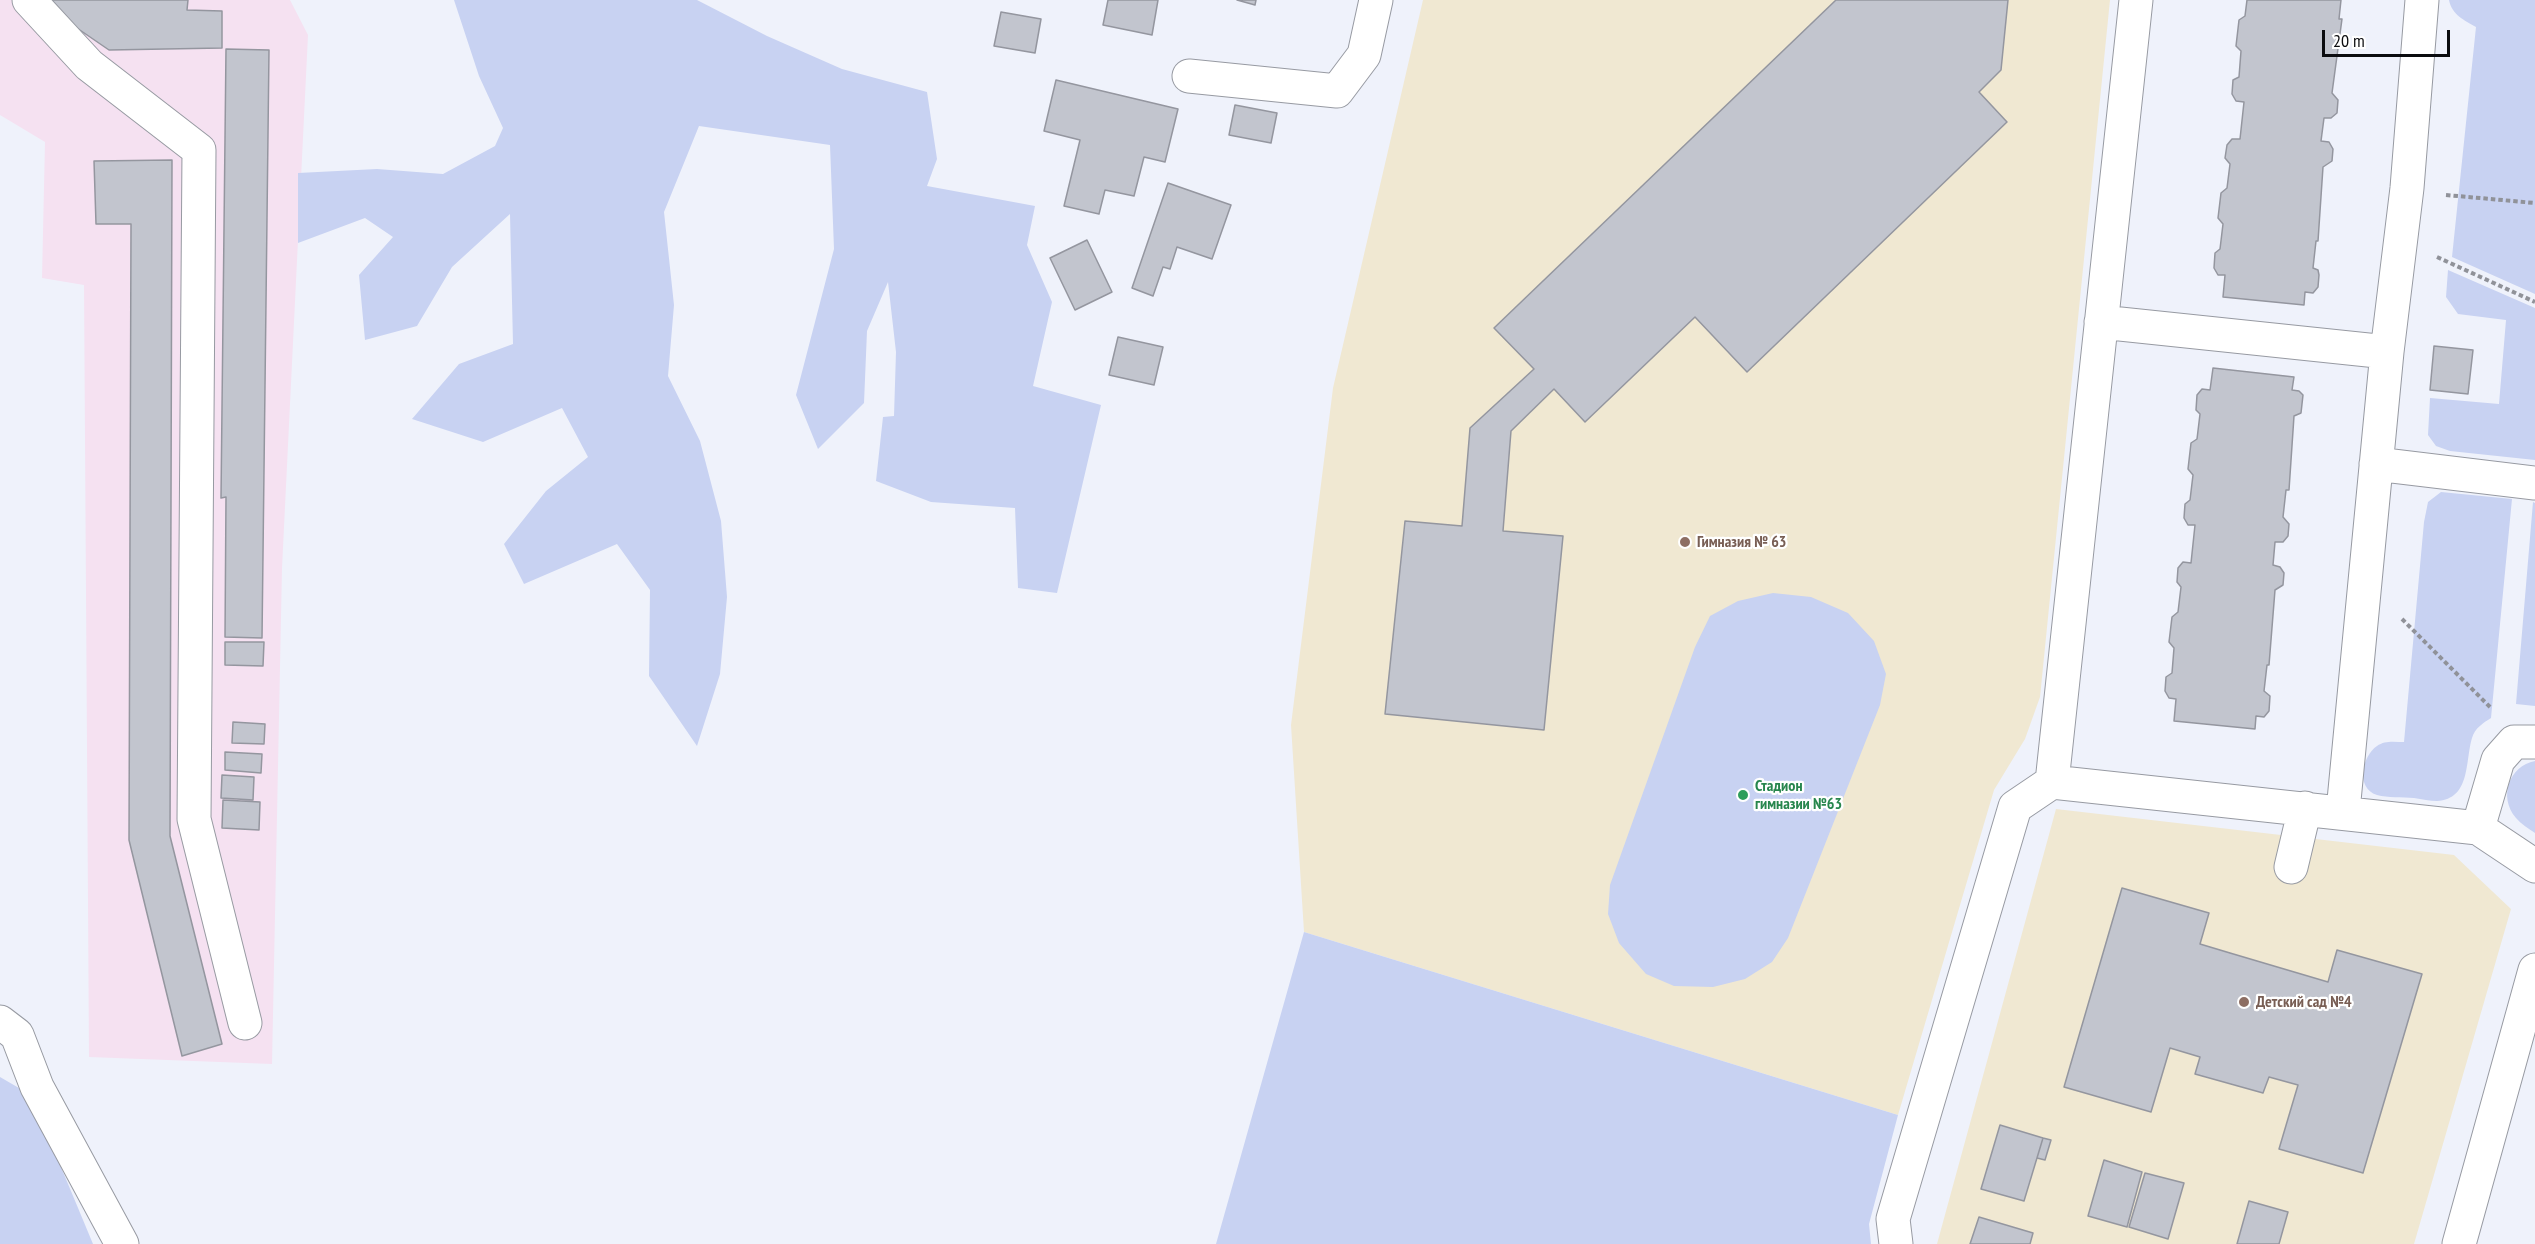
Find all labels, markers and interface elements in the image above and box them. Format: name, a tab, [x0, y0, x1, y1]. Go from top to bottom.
scale bar	[2325, 18, 2452, 56]
text: 20 m	[2333, 29, 2365, 52]
place label: Гимназия № 63	[1697, 532, 1786, 552]
marker: Гимназия № 63	[1678, 535, 1692, 549]
place label: Стадион гимназии №63	[1755, 776, 1842, 814]
marker: Стадион гимназии №63	[1736, 788, 1750, 802]
place label: Детский сад №4	[2256, 992, 2352, 1012]
marker: Детский сад №4	[2237, 995, 2251, 1009]

